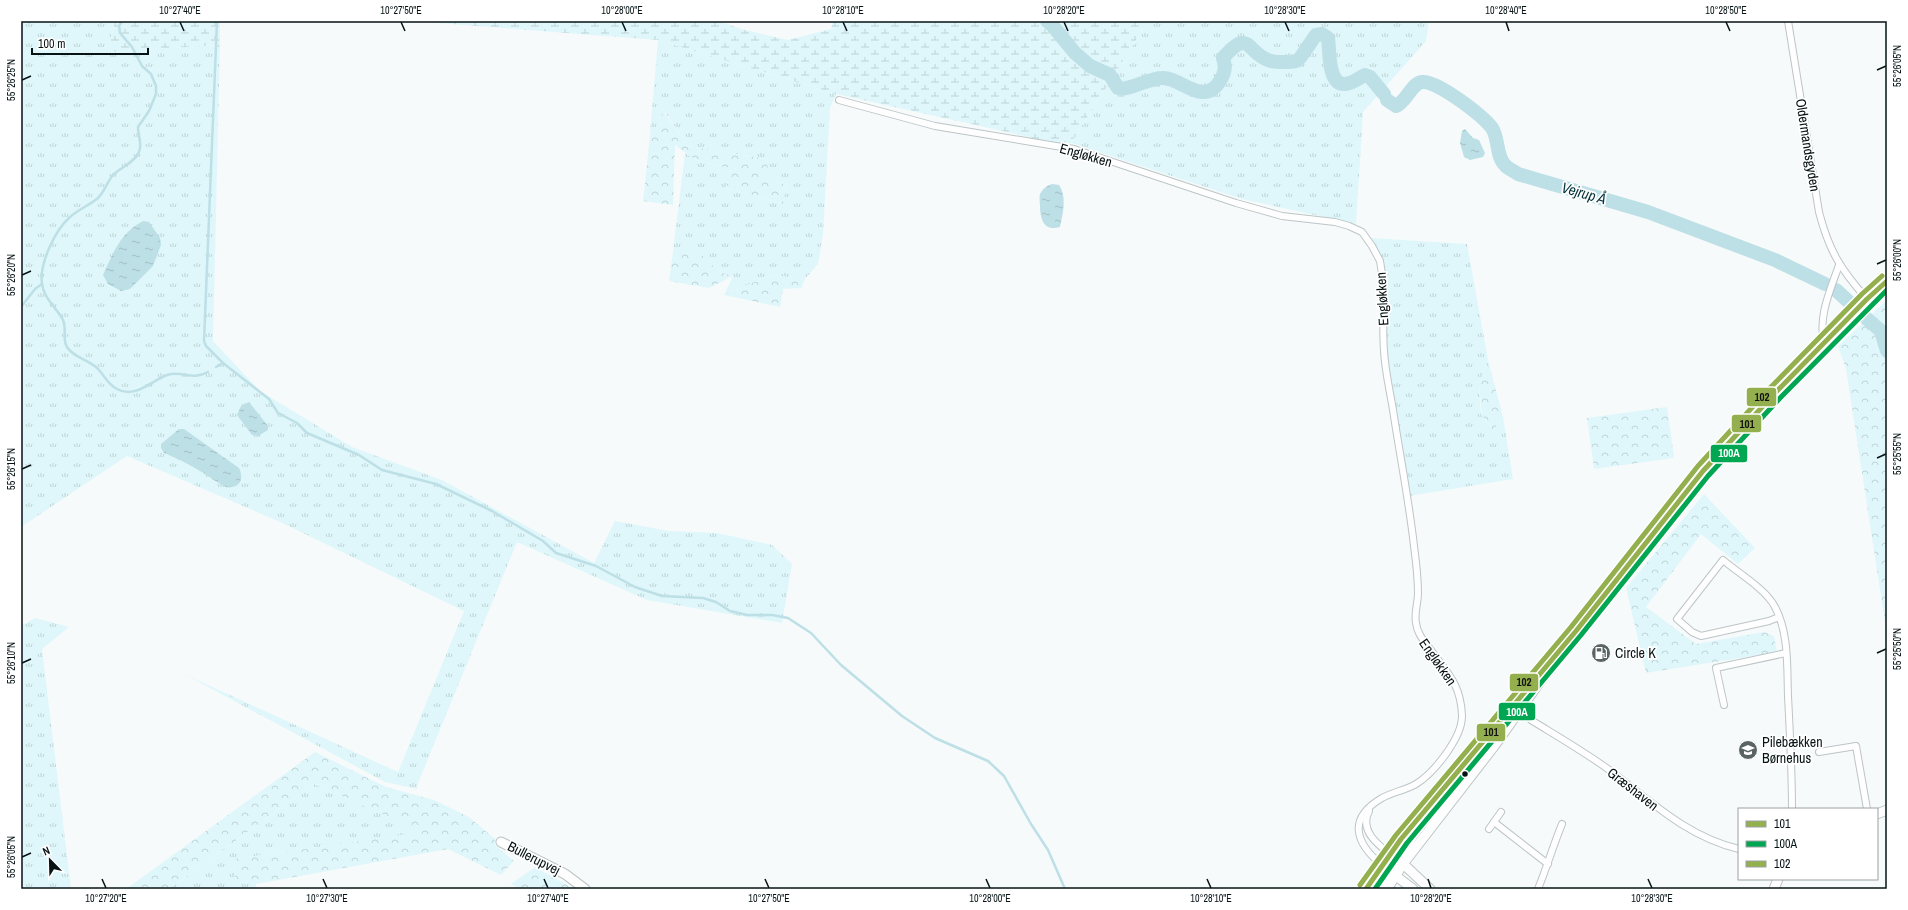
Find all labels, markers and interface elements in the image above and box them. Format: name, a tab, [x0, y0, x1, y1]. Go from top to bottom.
text: 10°27'40"E	[159, 4, 201, 17]
text: 10°27'50"E	[380, 4, 422, 17]
text: 10°28'00"E	[601, 4, 643, 17]
text: 10°28'10"E	[822, 4, 864, 17]
text: 10°28'20"E	[1043, 4, 1085, 17]
text: 10°28'30"E	[1264, 4, 1306, 17]
text: 10°28'40"E	[1485, 4, 1527, 17]
text: 10°28'50"E	[1705, 4, 1747, 17]
scale bar	[32, 30, 148, 56]
text: 100 m	[38, 36, 65, 52]
text: 55°26'05"N	[1891, 45, 1904, 87]
text: 55°26'25"N	[5, 59, 18, 101]
street label: Oldermandsgyden	[1792, 97, 1824, 193]
street label: Engløkken	[1058, 139, 1114, 171]
water label: Vejrup Å	[1559, 177, 1609, 209]
text: 55°26'00"N	[1891, 239, 1904, 281]
text: 55°26'20"N	[5, 254, 18, 296]
street label: Engløkken	[1372, 272, 1392, 326]
line badge: 102	[1746, 387, 1777, 407]
text: 102	[1754, 390, 1770, 404]
line badge: 101	[1731, 414, 1762, 433]
text: 101	[1739, 417, 1755, 431]
text: 55°25'55"N	[1891, 433, 1904, 475]
line badge: 100A	[1710, 444, 1748, 463]
text: 100A	[1718, 446, 1740, 460]
text: 55°26'15"N	[5, 448, 18, 490]
text: 55°25'50"N	[1891, 628, 1904, 670]
street label: Engløkken	[1415, 635, 1461, 689]
text: 55°26'10"N	[5, 642, 18, 684]
fuel station icon: Circle K	[1590, 642, 1612, 664]
place label: Circle K	[1615, 644, 1656, 662]
line badge: 102	[1509, 673, 1539, 692]
text: 102	[1516, 675, 1532, 689]
line badge: 100A	[1498, 702, 1536, 721]
text: 100A	[1506, 705, 1528, 719]
line badge: 101	[1476, 723, 1506, 742]
text: 101	[1483, 725, 1499, 739]
place label: Pilebækken Børnehus	[1762, 733, 1823, 767]
school or university icon: Pilebækken Børnehus	[1737, 739, 1759, 761]
street label: Græshaven	[1604, 763, 1662, 815]
unlabelled marker	[1460, 769, 1470, 779]
legend	[1738, 808, 1878, 880]
text: 101	[1774, 816, 1791, 832]
text: 55°26'05"N	[5, 836, 18, 878]
text: 100A	[1774, 836, 1797, 852]
street label: Bullerupvej	[505, 837, 563, 879]
north arrow	[30, 840, 70, 880]
text: N	[40, 843, 52, 859]
text: 102	[1774, 856, 1790, 872]
text: 10°27'20"E	[85, 892, 127, 905]
text: 10°27'30"E	[306, 892, 348, 905]
text: 10°27'40"E	[527, 892, 569, 905]
text: 10°27'50"E	[748, 892, 790, 905]
text: 10°28'00"E	[969, 892, 1011, 905]
text: 10°28'10"E	[1190, 892, 1232, 905]
text: 10°28'20"E	[1410, 892, 1452, 905]
text: 10°28'30"E	[1631, 892, 1673, 905]

